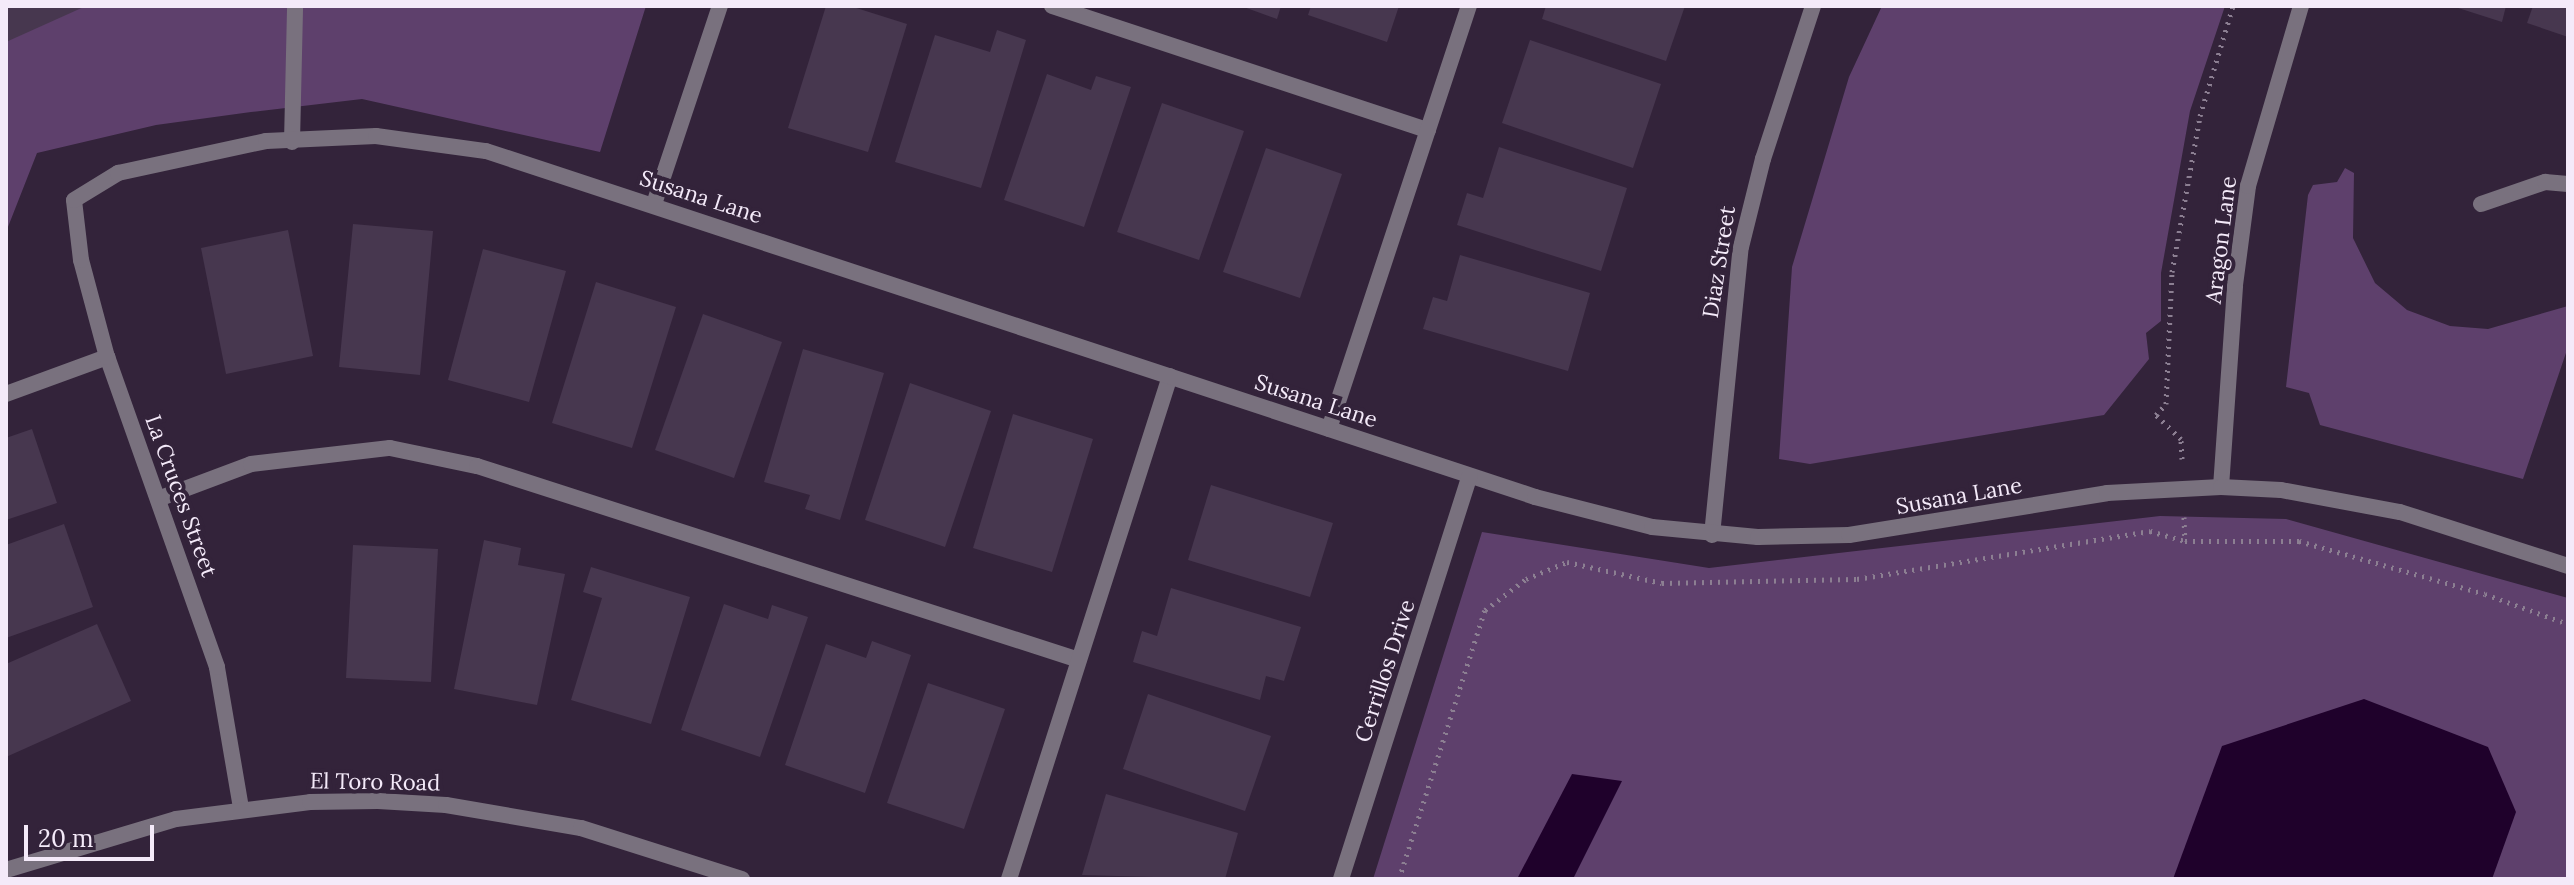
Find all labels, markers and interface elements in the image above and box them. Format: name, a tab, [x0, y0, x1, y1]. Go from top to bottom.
street label: Susana Lane	[636, 165, 766, 229]
street label: Aragon Lane	[2200, 175, 2242, 305]
street label: Diaz Street	[1697, 204, 1741, 320]
street label: Susana Lane	[1251, 369, 1381, 433]
street label: La Cruces Street	[139, 412, 223, 580]
street label: Susana Lane	[1894, 472, 2024, 520]
street label: Cerrillos Drive	[1350, 596, 1420, 746]
street label: El Toro Road	[310, 768, 440, 796]
scale bar	[28, 809, 158, 859]
text: 20 m	[38, 823, 94, 854]

